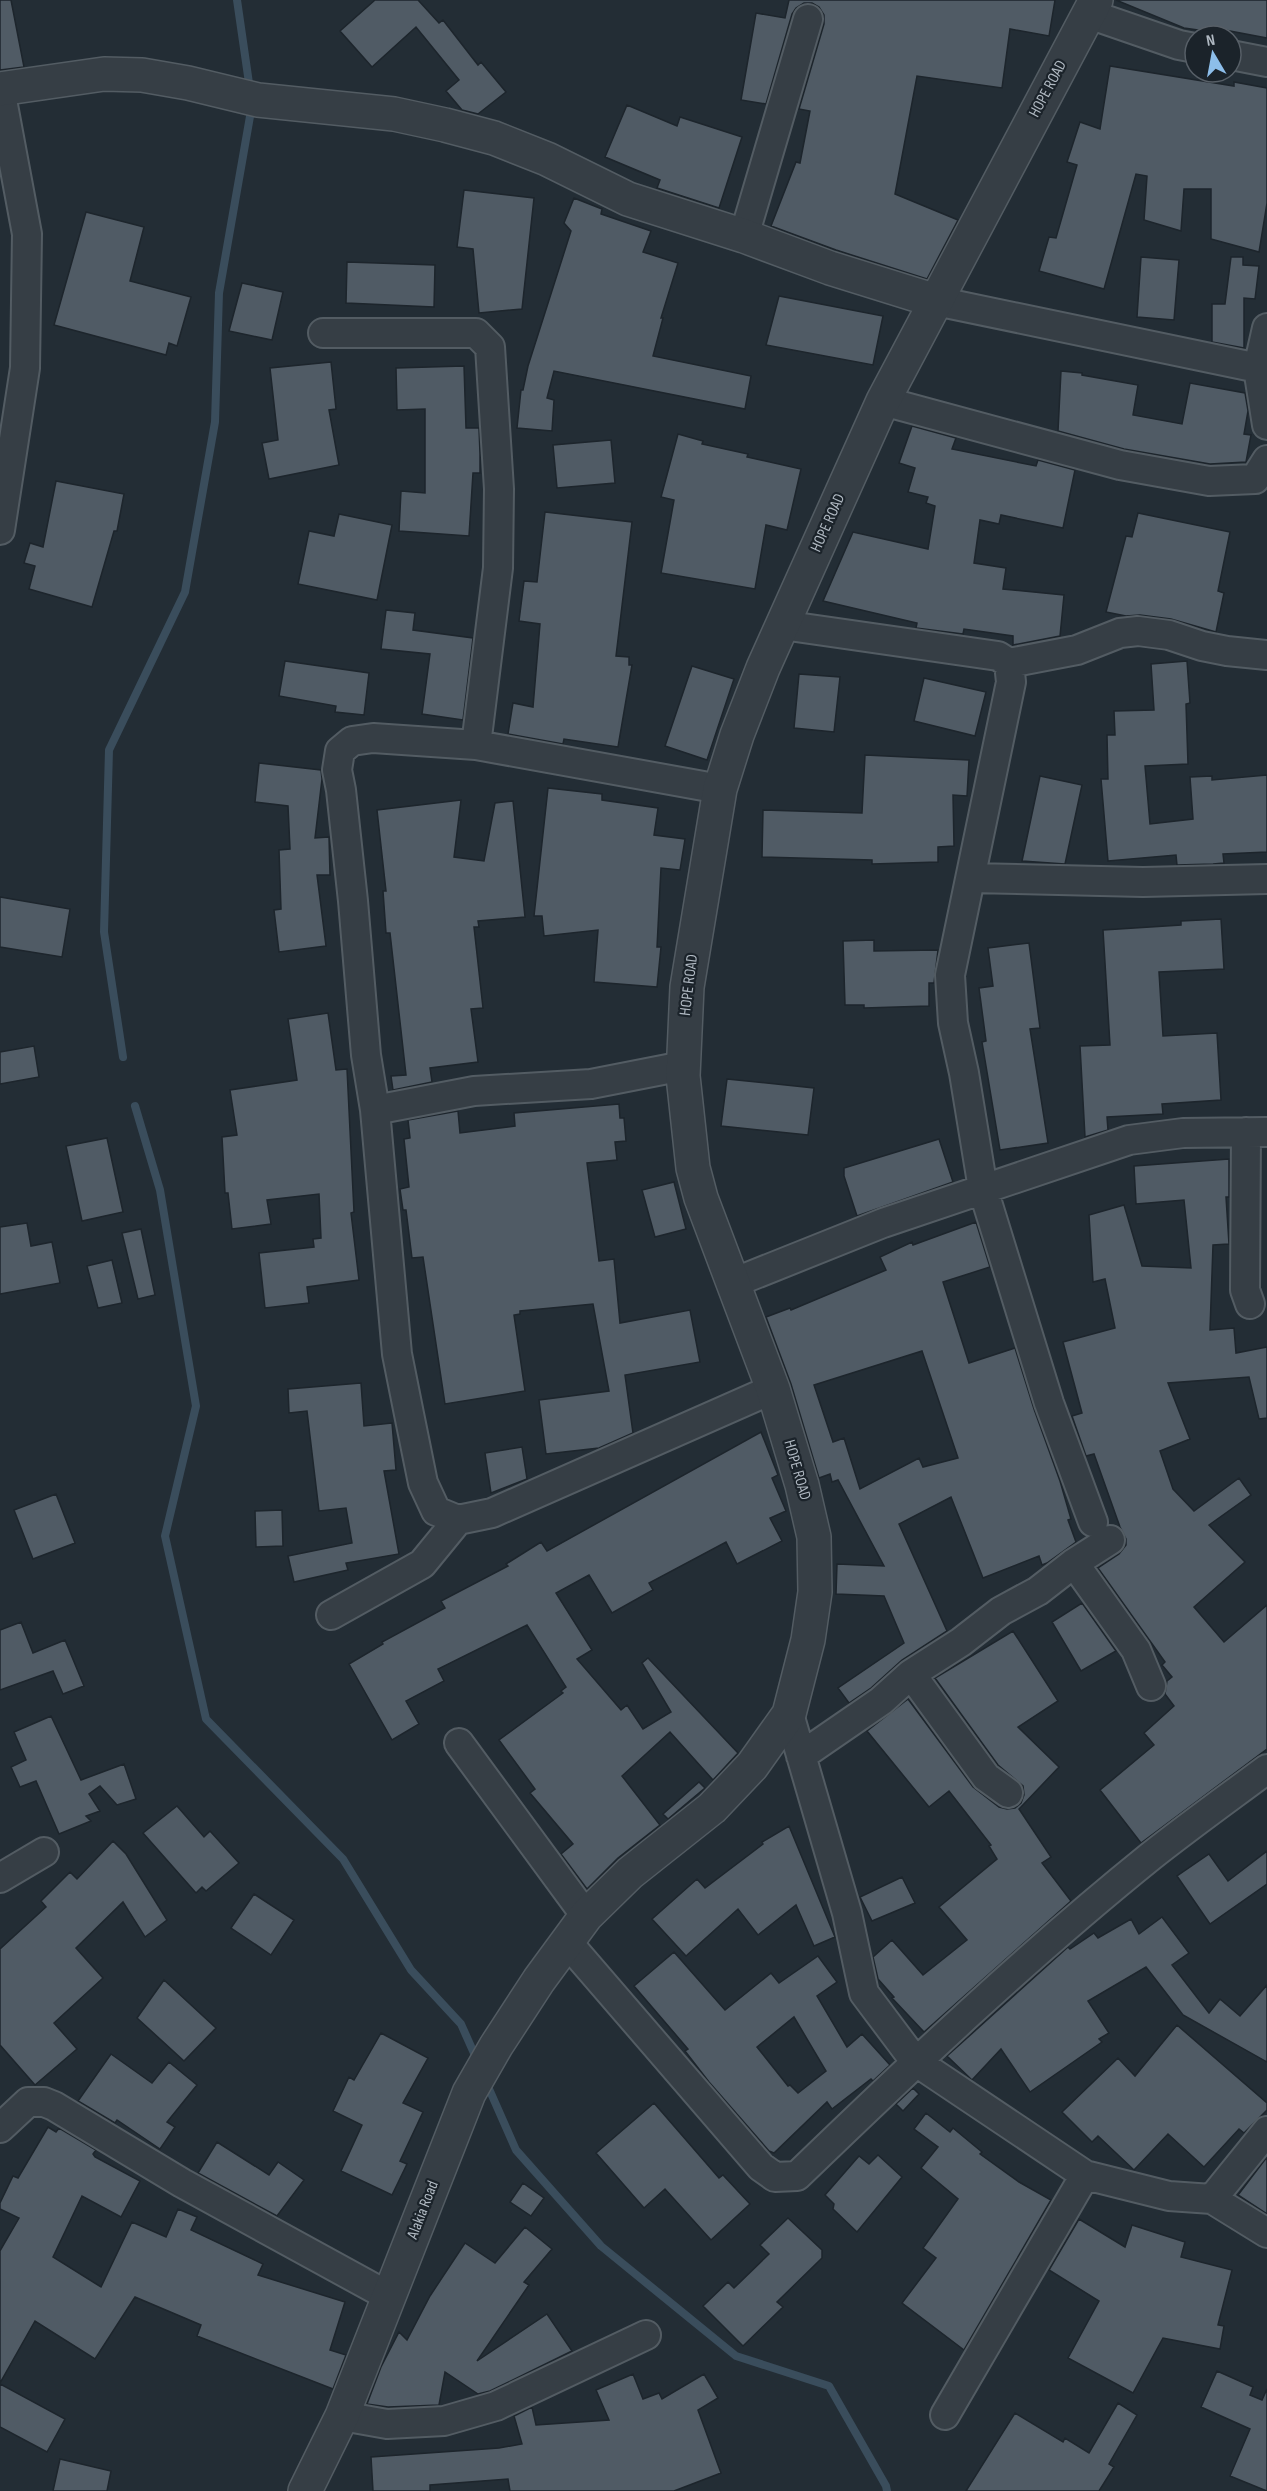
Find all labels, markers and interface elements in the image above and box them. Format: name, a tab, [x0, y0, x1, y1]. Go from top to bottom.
north arrow	[1183, 24, 1243, 84]
text: N	[1205, 31, 1217, 51]
street label: HOPE ROAD	[1025, 57, 1071, 121]
street label: HOPE ROAD	[807, 491, 849, 555]
street label: HOPE ROAD	[676, 953, 702, 1017]
street label: HOPE ROAD	[779, 1438, 815, 1502]
street label: Alakia Road	[403, 2178, 443, 2243]

